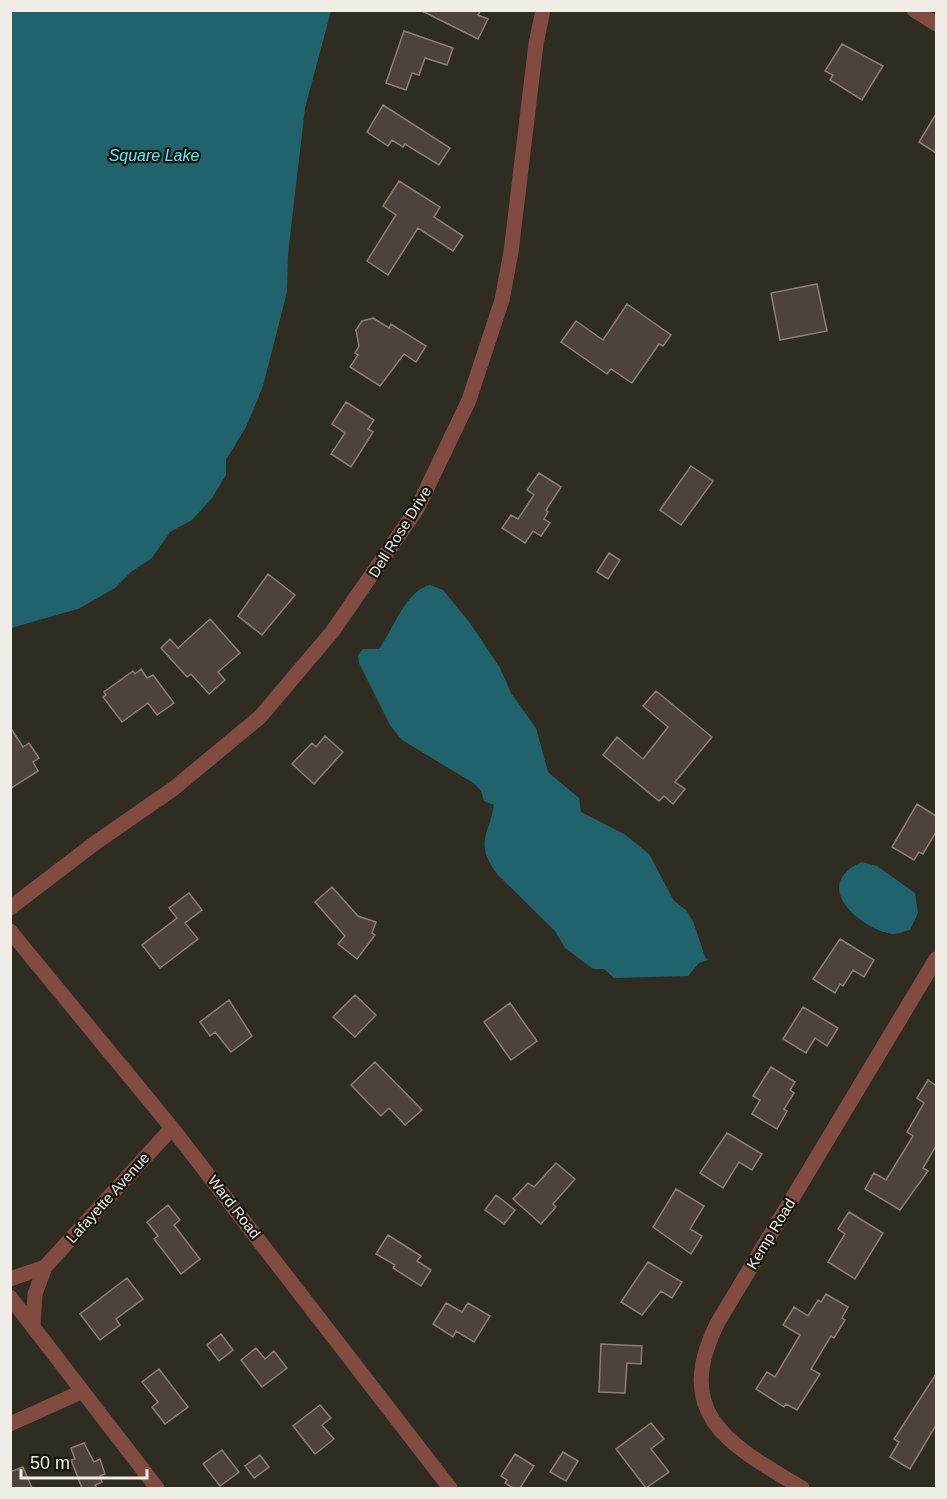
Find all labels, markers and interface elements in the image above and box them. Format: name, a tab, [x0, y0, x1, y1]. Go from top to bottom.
water label: Square Lake	[109, 147, 199, 164]
street label: Dell Rose Drive	[365, 483, 434, 580]
street label: Lafayette Avenue	[63, 1149, 153, 1246]
street label: Ward Road	[205, 1172, 264, 1242]
street label: Kemp Road	[743, 1195, 798, 1272]
scale bar	[21, 1442, 147, 1480]
text: 50 m	[30, 1453, 70, 1473]

